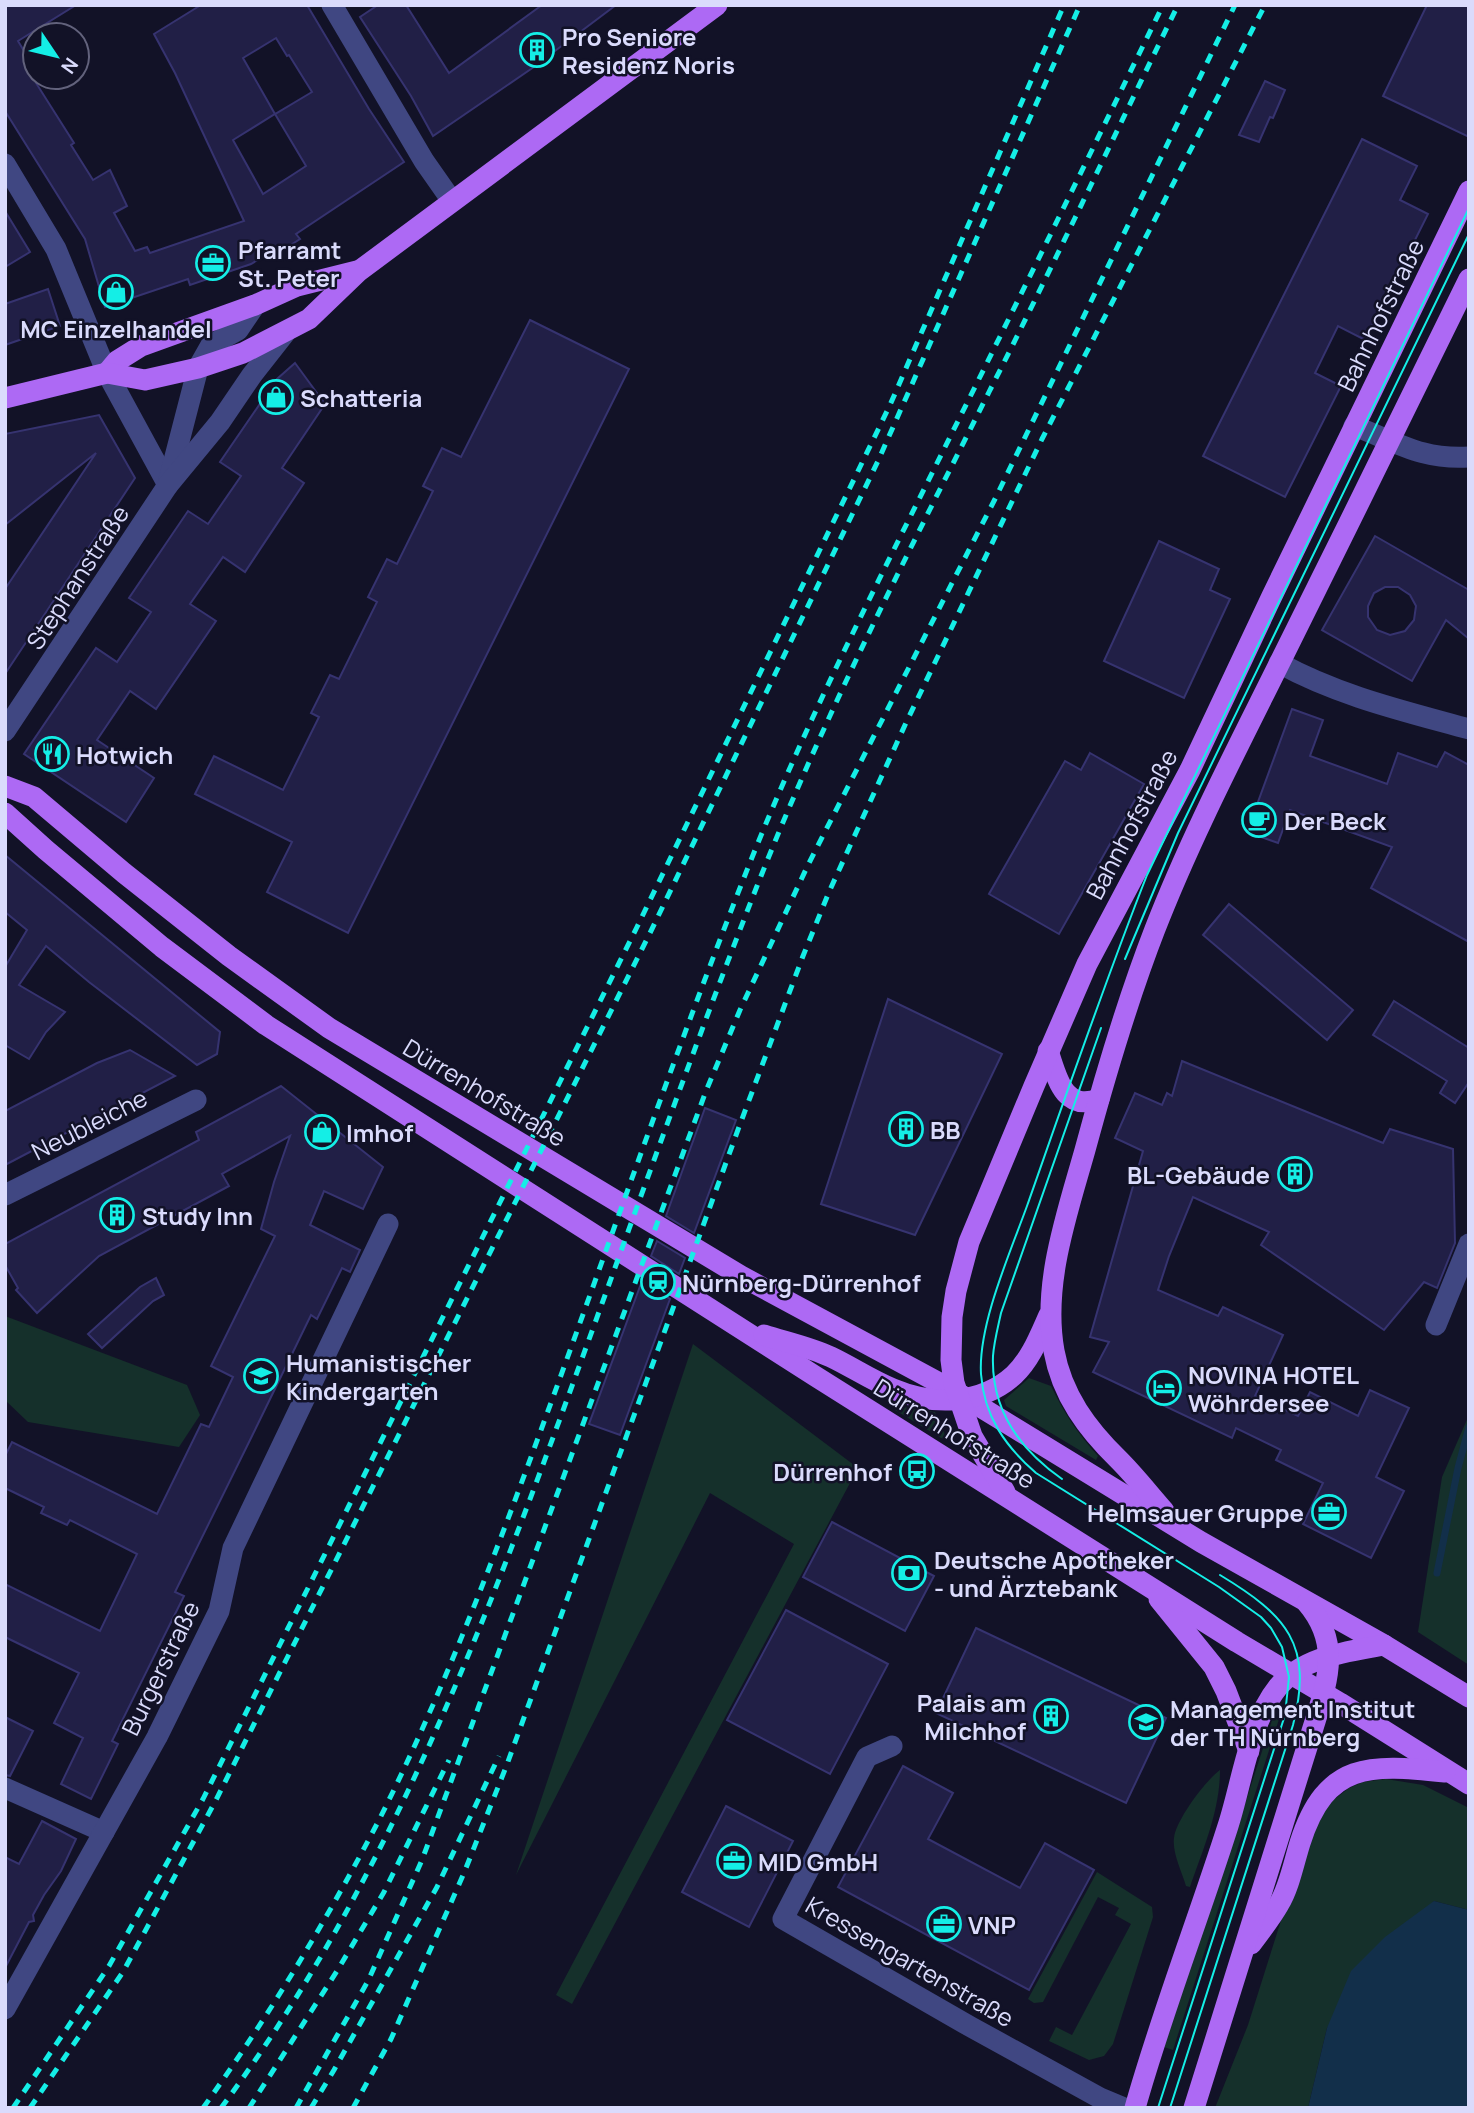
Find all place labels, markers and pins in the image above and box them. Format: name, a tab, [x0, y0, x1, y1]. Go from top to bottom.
place label: Pro Seniore Residenz Noris	[562, 20, 735, 81]
building icon: Pro Seniore Residenz Noris	[518, 31, 556, 69]
place label: Pfarramt St. Peter	[238, 233, 341, 294]
office icon: Pfarramt St. Peter	[194, 244, 232, 282]
shop icon: MC Einzelhandel	[97, 273, 135, 311]
place label: MC Einzelhandel	[20, 312, 212, 345]
shop icon: Schatteria	[257, 378, 295, 416]
place label: Schatteria	[300, 381, 422, 414]
restaurant icon: Hotwich	[33, 735, 71, 773]
place label: Hotwich	[76, 738, 173, 771]
cafe icon: Der Beck	[1240, 801, 1278, 839]
place label: Der Beck	[1284, 804, 1387, 837]
building icon: BB	[887, 1110, 925, 1148]
shop icon: Imhof	[303, 1113, 341, 1151]
place label: BB	[930, 1113, 960, 1146]
place label: Imhof	[346, 1116, 413, 1149]
building icon: BL-Gebäude	[1276, 1155, 1314, 1193]
place label: BL-Gebäude	[1127, 1158, 1270, 1191]
building icon: Study Inn	[98, 1196, 136, 1234]
place label: Study Inn	[142, 1199, 253, 1232]
station icon: Nürnberg-Dürrenhof	[639, 1263, 677, 1301]
place label: Nürnberg-Dürrenhof	[682, 1266, 921, 1299]
place label: Humanistischer Kindergarten	[286, 1346, 471, 1407]
school or university icon: Humanistischer Kindergarten	[242, 1357, 280, 1395]
place label: NOVINA HOTEL Wöhrdersee	[1188, 1358, 1359, 1419]
hotel icon: NOVINA HOTEL Wöhrdersee	[1145, 1369, 1183, 1407]
bus stop icon: Dürrenhof	[898, 1452, 936, 1490]
place label: Dürrenhof	[773, 1455, 892, 1488]
office icon: Helmsauer Gruppe	[1310, 1493, 1348, 1531]
place label: Helmsauer Gruppe	[1087, 1496, 1304, 1529]
place label: Deutsche Apotheker - und Ärztebank	[934, 1543, 1174, 1604]
bank icon: Deutsche Apotheker - und Ärztebank	[890, 1554, 928, 1592]
place label: Palais am Milchhof	[917, 1686, 1026, 1747]
place label: Management Institut der TH Nürnberg	[1170, 1692, 1415, 1753]
building icon: Palais am Milchhof	[1032, 1697, 1070, 1735]
school or university icon: Management Institut der TH Nürnberg	[1127, 1703, 1165, 1741]
office icon: MID GmbH	[715, 1842, 753, 1880]
place label: MID GmbH	[758, 1845, 878, 1878]
office icon: VNP	[925, 1905, 963, 1943]
place label: VNP	[968, 1908, 1016, 1941]

